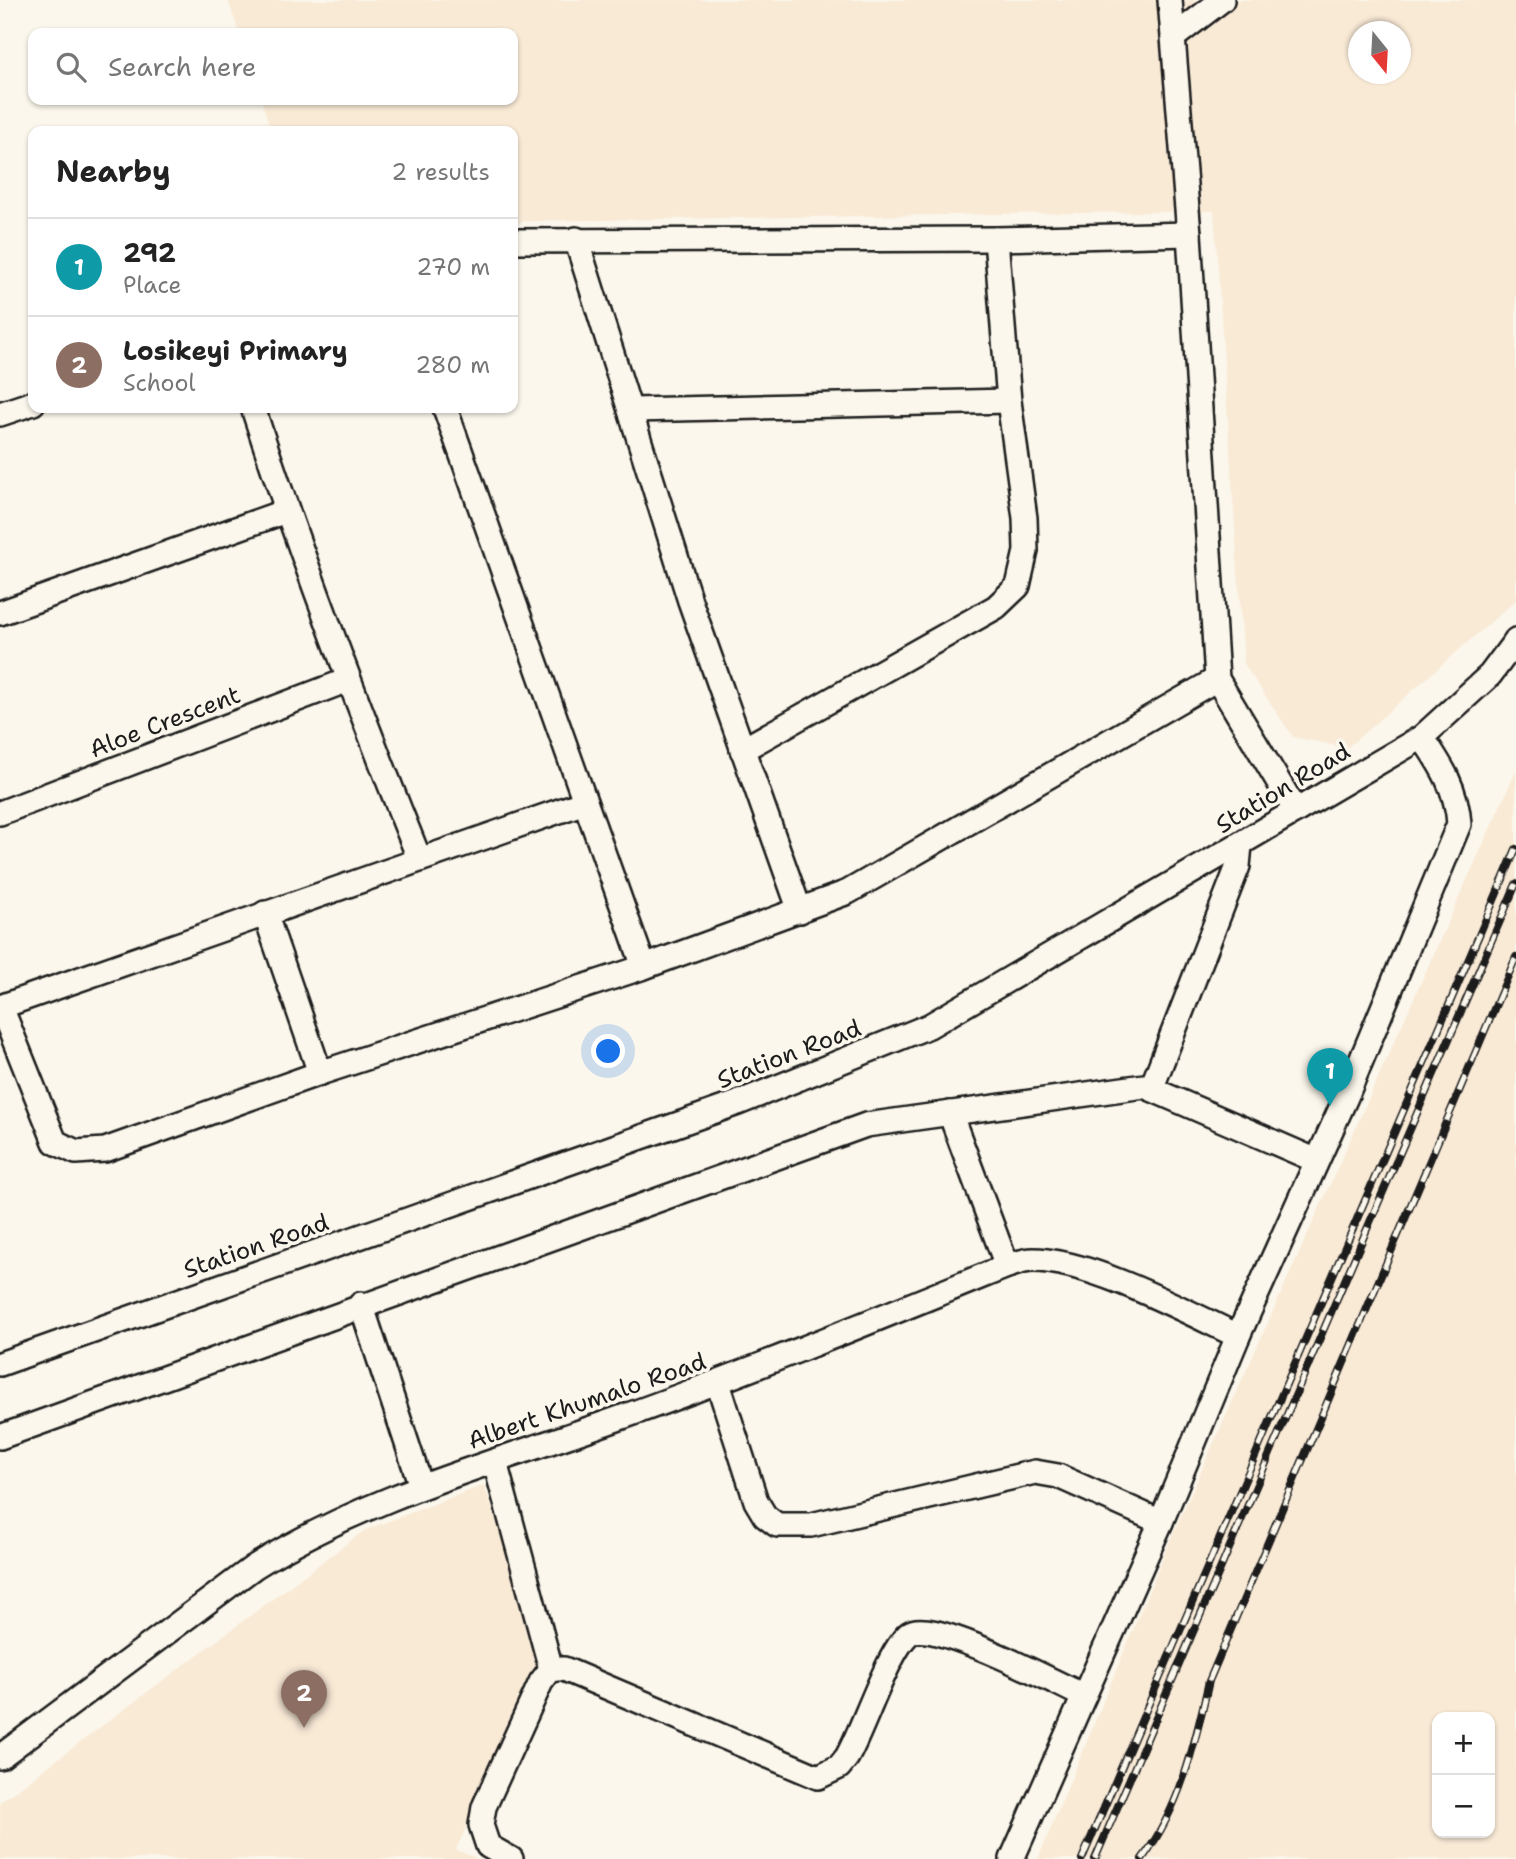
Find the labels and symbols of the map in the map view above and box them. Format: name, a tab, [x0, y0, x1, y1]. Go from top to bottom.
north arrow	[1348, 21, 1411, 84]
street label: Aloe Crescent	[85, 679, 245, 765]
street label: Station Road	[1210, 735, 1356, 841]
street label: Station Road	[712, 1012, 866, 1096]
your location	[591, 1034, 625, 1068]
pin: 1	[1307, 1048, 1353, 1106]
street label: Station Road	[179, 1206, 333, 1286]
street label: Albert Khumalo Road	[464, 1345, 710, 1457]
pin: 2	[281, 1670, 327, 1728]

